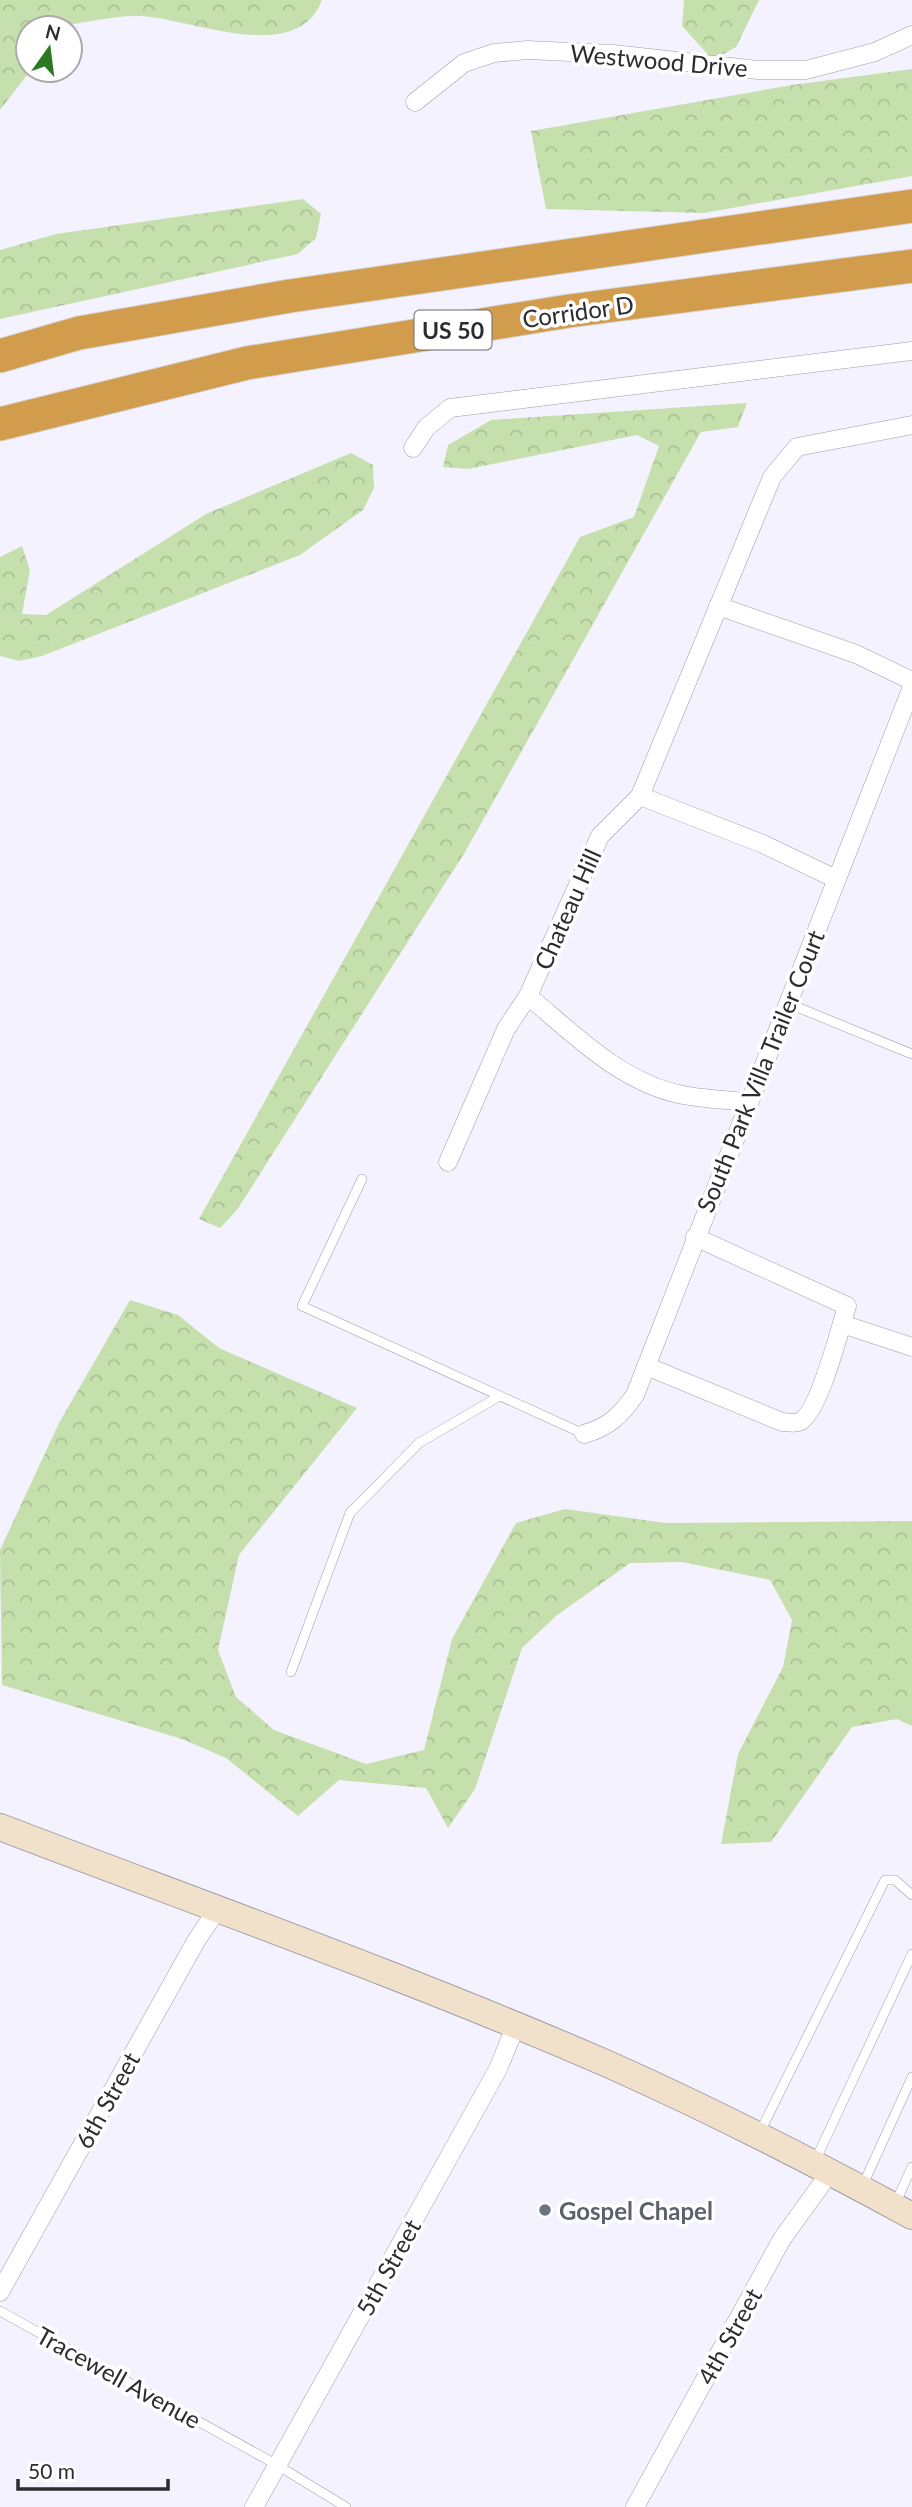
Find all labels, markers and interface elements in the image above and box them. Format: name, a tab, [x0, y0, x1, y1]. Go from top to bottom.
north arrow	[14, 14, 84, 84]
text: N	[43, 19, 63, 45]
street label: Westwood Drive	[569, 38, 749, 82]
street label: Corridor D	[520, 289, 636, 333]
road number: US 50	[414, 310, 491, 350]
street label: Chateau Hill	[527, 844, 607, 974]
street label: South Park Villa Trailer Court	[690, 925, 830, 1216]
street label: 6th Street	[69, 2047, 145, 2153]
place label: Gospel Chapel	[559, 2196, 713, 2225]
marker: Gospel Chapel	[537, 2202, 553, 2218]
street label: 5th Street	[350, 2214, 426, 2320]
street label: 4th Street	[691, 2283, 767, 2389]
street label: Tracewell Avenue	[32, 2320, 206, 2434]
scale bar	[18, 2448, 168, 2492]
text: 50 m	[28, 2458, 75, 2483]

